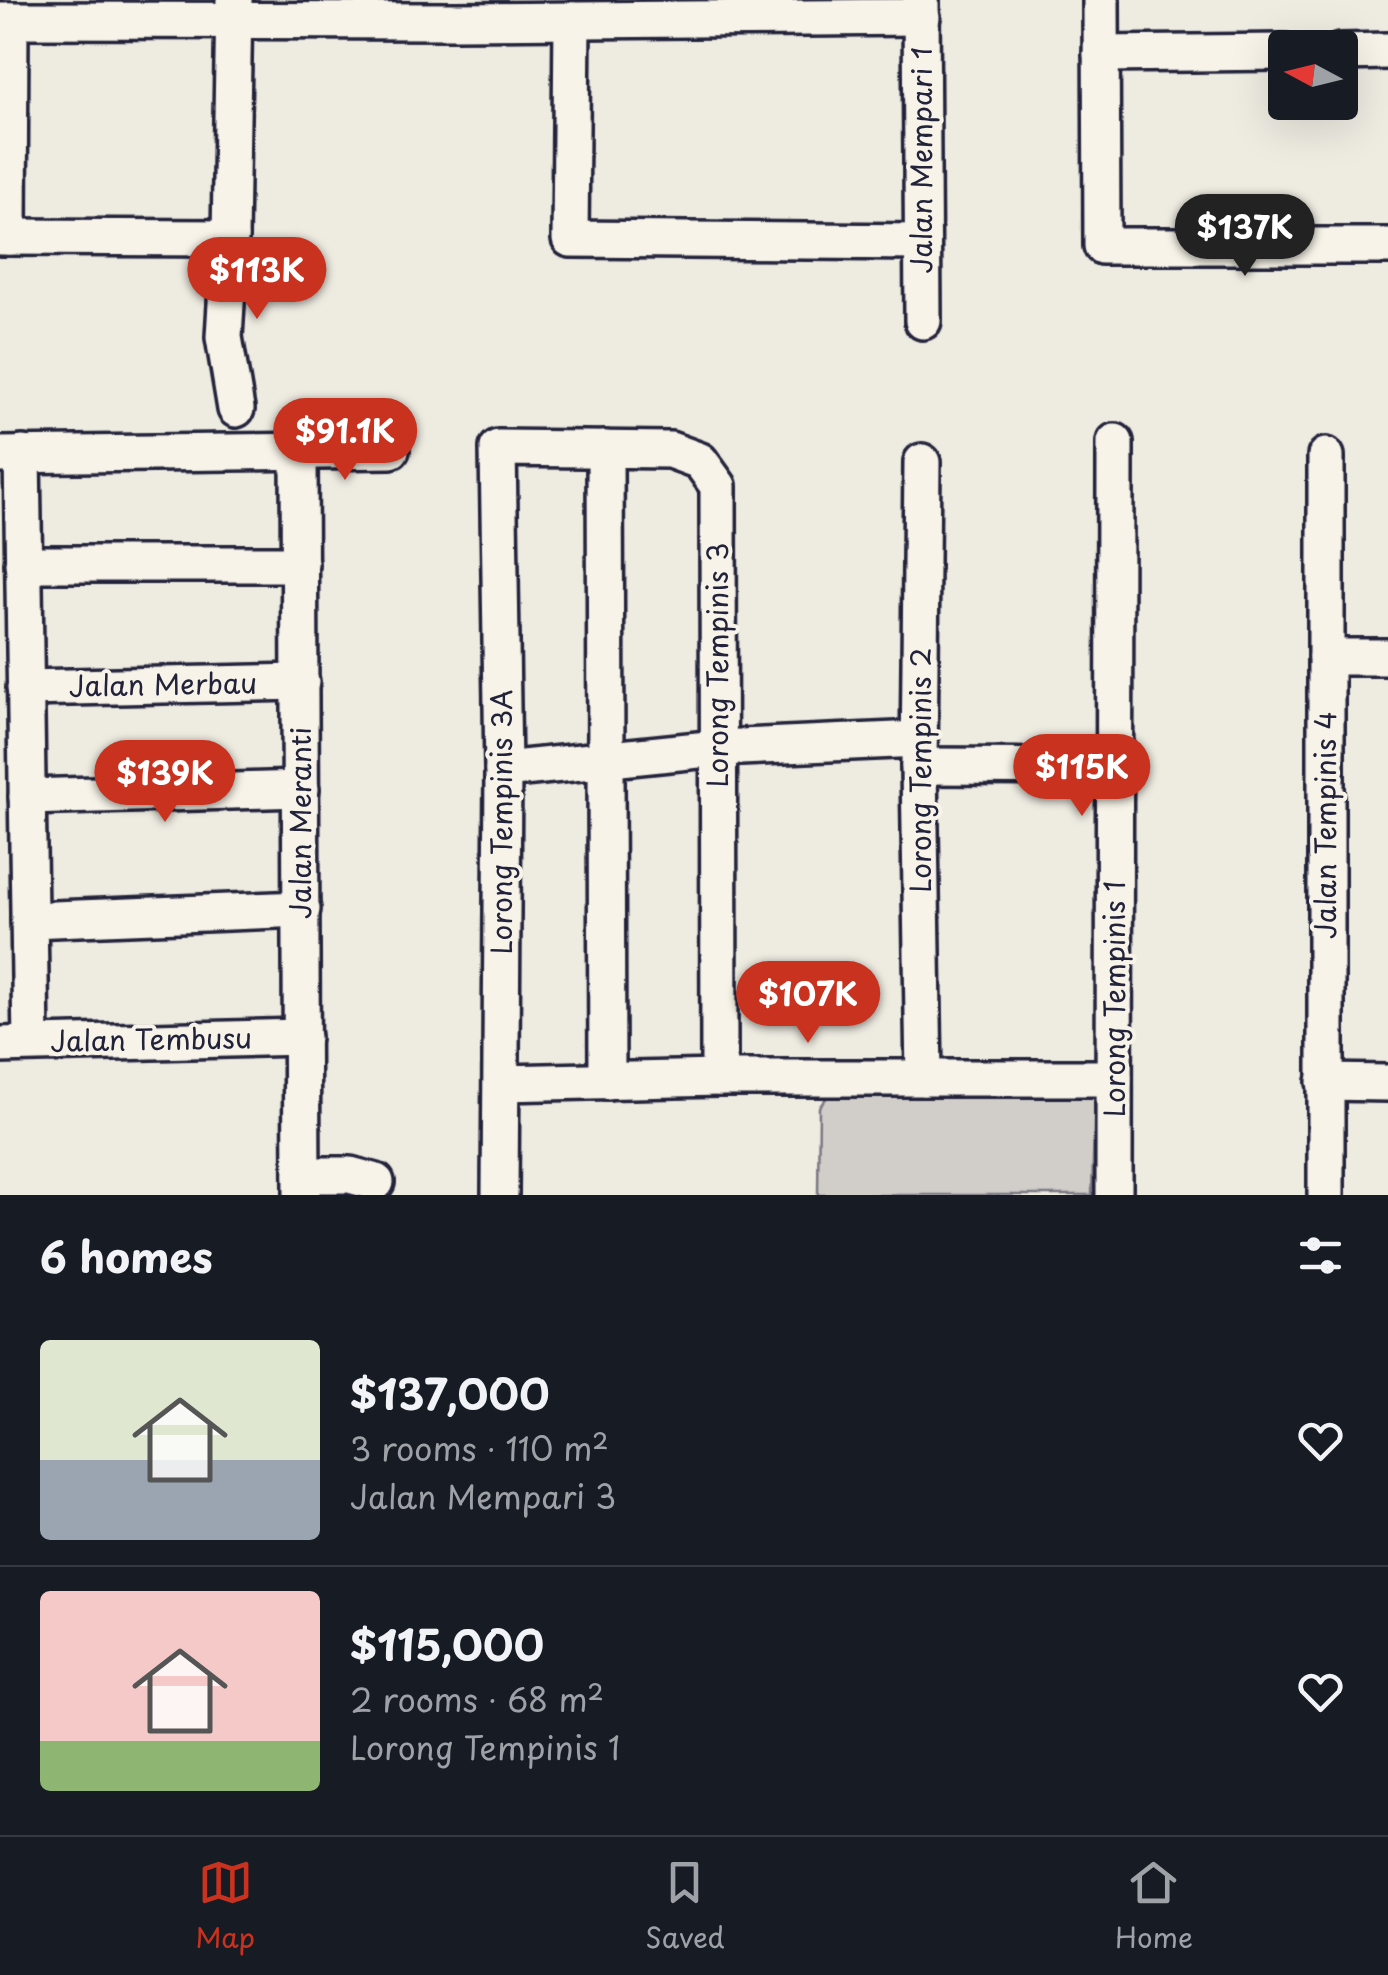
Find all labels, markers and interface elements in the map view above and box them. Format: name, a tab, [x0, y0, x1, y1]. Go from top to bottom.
north arrow	[1268, 30, 1358, 120]
map controls	[1268, 30, 1358, 120]
street label: Jalan Mempari 1	[899, 47, 942, 273]
pin: $137K	[1175, 194, 1315, 279]
text: $137K	[1197, 202, 1293, 250]
pin: $113K	[187, 237, 327, 322]
text: $113K	[209, 245, 305, 293]
pin: $91.1K	[264, 398, 426, 483]
text: $91.1K	[295, 406, 395, 454]
street label: Lorong Tempinis 3	[695, 543, 738, 787]
street label: Lorong Tempinis 2	[898, 647, 941, 893]
street label: Jalan Merbau	[68, 660, 258, 707]
street label: Lorong Tempinis 3A	[479, 690, 522, 954]
street label: Jalan Tempinis 4	[1303, 711, 1346, 939]
street label: Jalan Meranti	[278, 727, 321, 919]
pin: $115K	[1012, 734, 1152, 819]
pin: $139K	[95, 740, 235, 825]
text: $115K	[1035, 742, 1129, 790]
text: $139K	[116, 748, 214, 796]
street label: Lorong Tempinis 1	[1092, 881, 1135, 1117]
pin: $107K	[738, 961, 878, 1046]
text: $107K	[758, 969, 858, 1017]
street label: Jalan Tembusu	[50, 1015, 252, 1062]
text: 6 homes	[40, 1224, 213, 1287]
icon: filters	[1293, 1228, 1348, 1283]
text: $137,000	[350, 1361, 550, 1424]
icon: home	[120, 1380, 240, 1500]
icon: heart	[1293, 1413, 1348, 1468]
text: 3 rooms · 110 m²	[350, 1424, 609, 1472]
text: Jalan Mempari 3	[350, 1472, 616, 1520]
text: $115,000	[350, 1612, 544, 1675]
icon: home	[120, 1631, 240, 1751]
icon: heart	[1293, 1664, 1348, 1719]
text: 2 rooms · 68 m²	[350, 1675, 604, 1723]
text: Lorong Tempinis 1	[350, 1723, 620, 1771]
tab: Map	[195, 1855, 255, 1958]
tab: Saved	[645, 1855, 725, 1958]
tab: Home	[1115, 1855, 1193, 1958]

